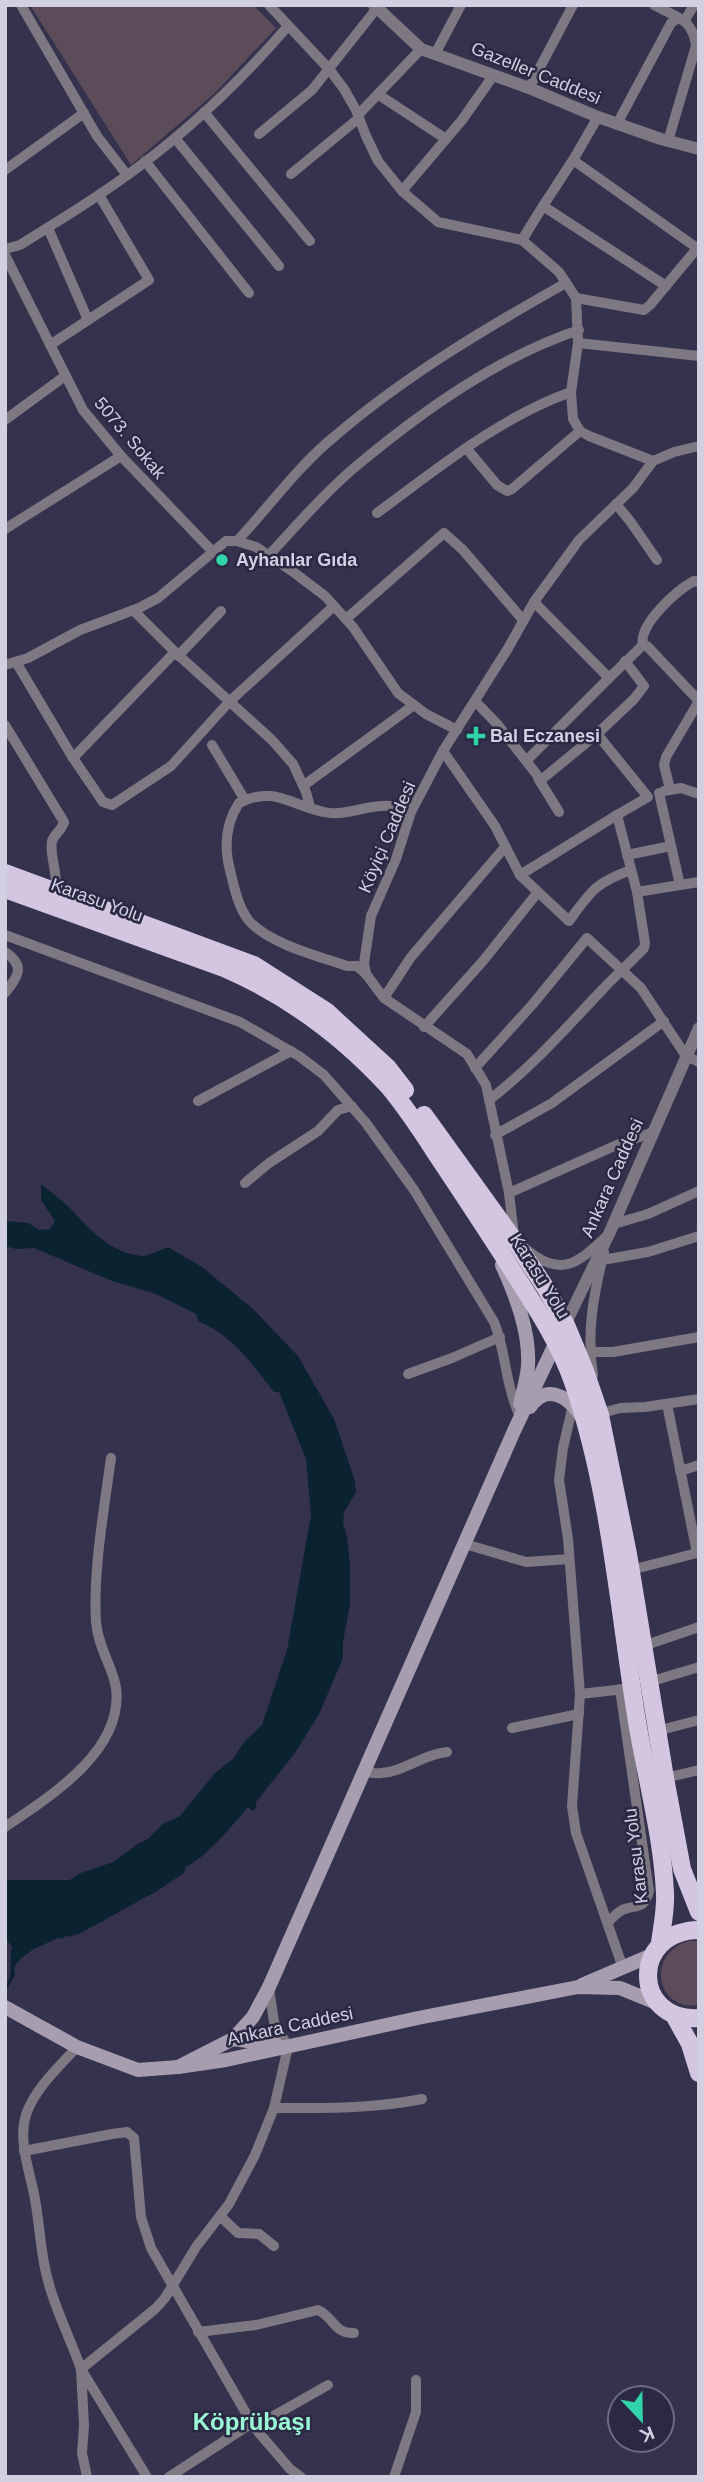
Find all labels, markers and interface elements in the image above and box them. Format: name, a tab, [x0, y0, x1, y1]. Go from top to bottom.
street label: Gazeller Caddesi	[468, 38, 604, 108]
street label: 5073. Sokak	[90, 393, 170, 484]
place label: Ayhanlar Gıda	[236, 550, 358, 570]
marker: Ayhanlar Gıda	[214, 552, 230, 568]
place label: Bal Eczanesi	[490, 726, 600, 746]
marker: Bal Eczanesi	[468, 728, 484, 744]
street label: Köyiçi Caddesi	[355, 778, 419, 896]
street label: Karasu Yolu	[48, 874, 146, 926]
street label: Ankara Caddesi	[577, 1115, 647, 1241]
street label: Karasu Yolu	[506, 1230, 574, 1322]
street label: Karasu Yolu	[620, 1807, 652, 1905]
street label: Ankara Caddesi	[225, 2003, 355, 2049]
north arrow	[606, 2384, 676, 2454]
district label: Köprübaşı	[193, 2408, 311, 2435]
text: K	[637, 2422, 657, 2447]

